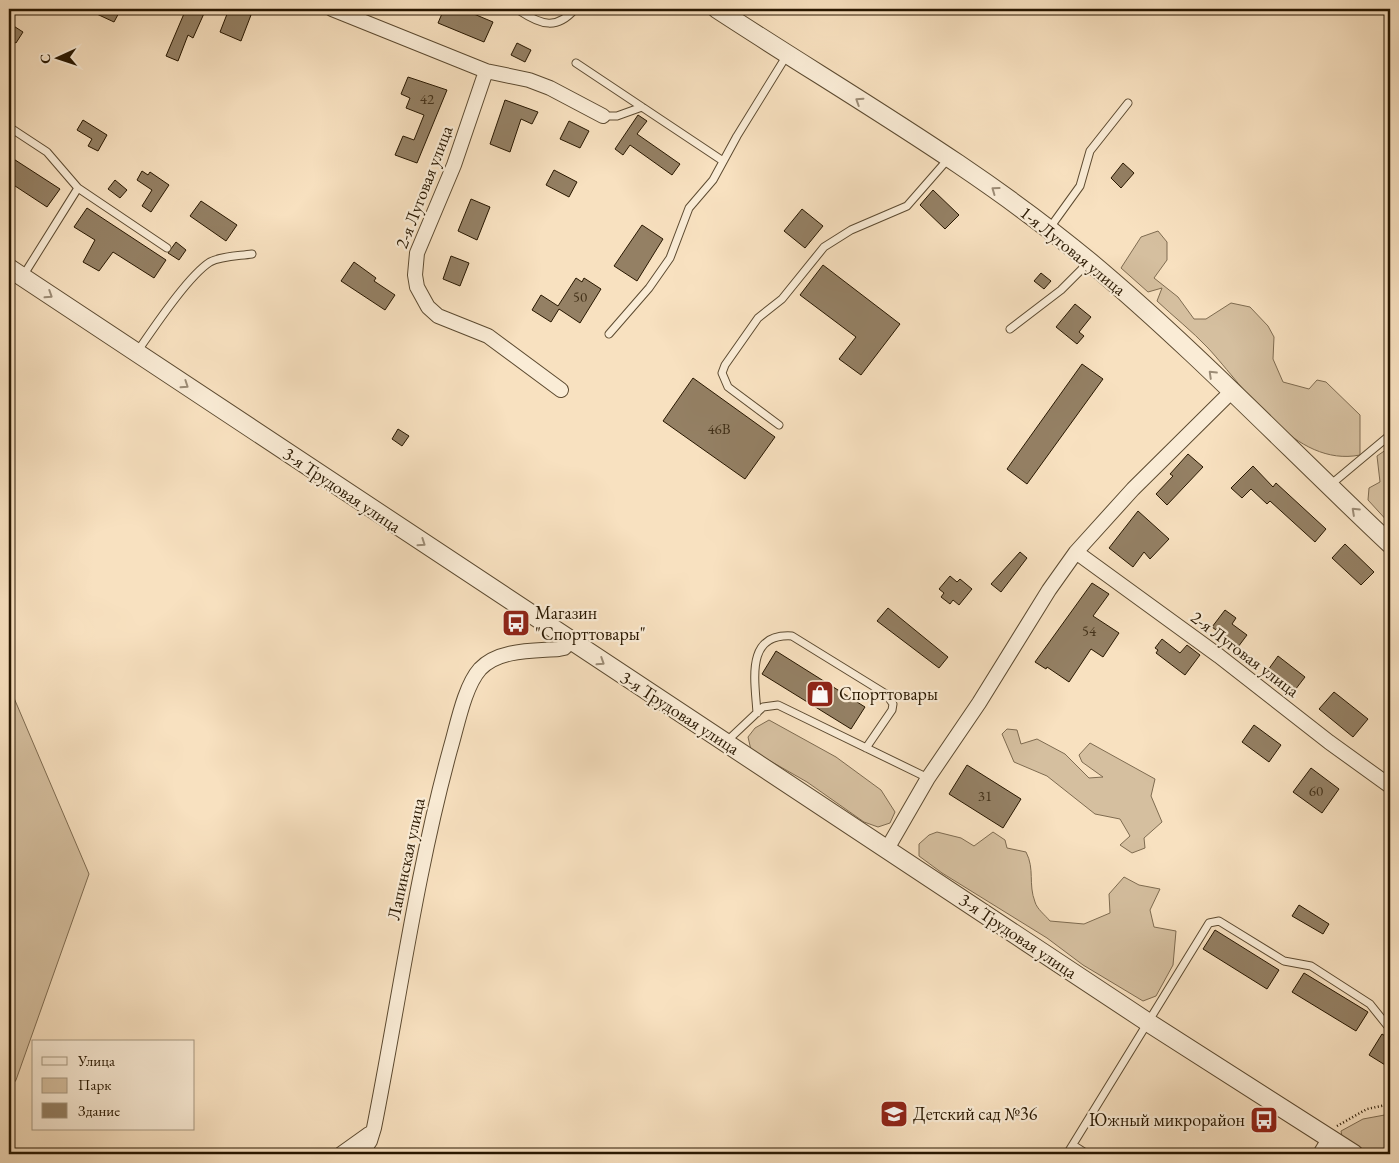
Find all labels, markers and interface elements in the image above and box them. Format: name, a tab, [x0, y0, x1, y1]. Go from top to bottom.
north arrow	[32, 32, 82, 82]
text: С	[36, 53, 54, 64]
house number: 42	[420, 89, 435, 108]
one-way arrow	[856, 98, 865, 107]
street label: 2-я Луговая улица	[390, 121, 458, 251]
one-way arrow	[991, 187, 1001, 196]
street label: 1-я Луговая улица	[1016, 201, 1132, 301]
house number: 50	[573, 287, 587, 306]
one-way arrow	[44, 289, 53, 298]
one-way arrow	[1209, 371, 1218, 380]
one-way arrow	[179, 379, 189, 388]
house number: 46В	[707, 419, 731, 438]
street label: 3-я Трудовая улица	[279, 442, 406, 538]
one-way arrow	[1351, 508, 1360, 517]
one-way arrow	[416, 537, 426, 546]
place label: Магазин "Спорттовары"	[535, 601, 646, 645]
street label: 2-я Луговая улица	[1187, 605, 1305, 702]
bus stop icon: Магазин "Спорттовары"	[501, 608, 531, 638]
house number: 54	[1082, 621, 1097, 640]
one-way arrow	[596, 656, 605, 665]
street label: 3-я Трудовая улица	[616, 666, 745, 760]
shop icon: Спорттовары	[805, 679, 835, 709]
place label: Спорттовары	[839, 682, 938, 705]
house number: 60	[1309, 781, 1323, 800]
house number: 31	[978, 786, 992, 805]
street label: Лапинская улица	[381, 795, 430, 922]
street label: 3-я Трудовая улица	[955, 888, 1082, 984]
legend	[32, 1040, 195, 1130]
text: Улица	[77, 1051, 115, 1070]
text: Парк	[78, 1075, 111, 1094]
school or university icon: Детский сад №36	[879, 1099, 909, 1129]
text: Здание	[78, 1101, 120, 1120]
place label: Детский сад №36	[913, 1102, 1038, 1125]
bus stop icon: Южный микрорайон	[1249, 1105, 1279, 1135]
place label: Южный микрорайон	[1089, 1108, 1245, 1131]

